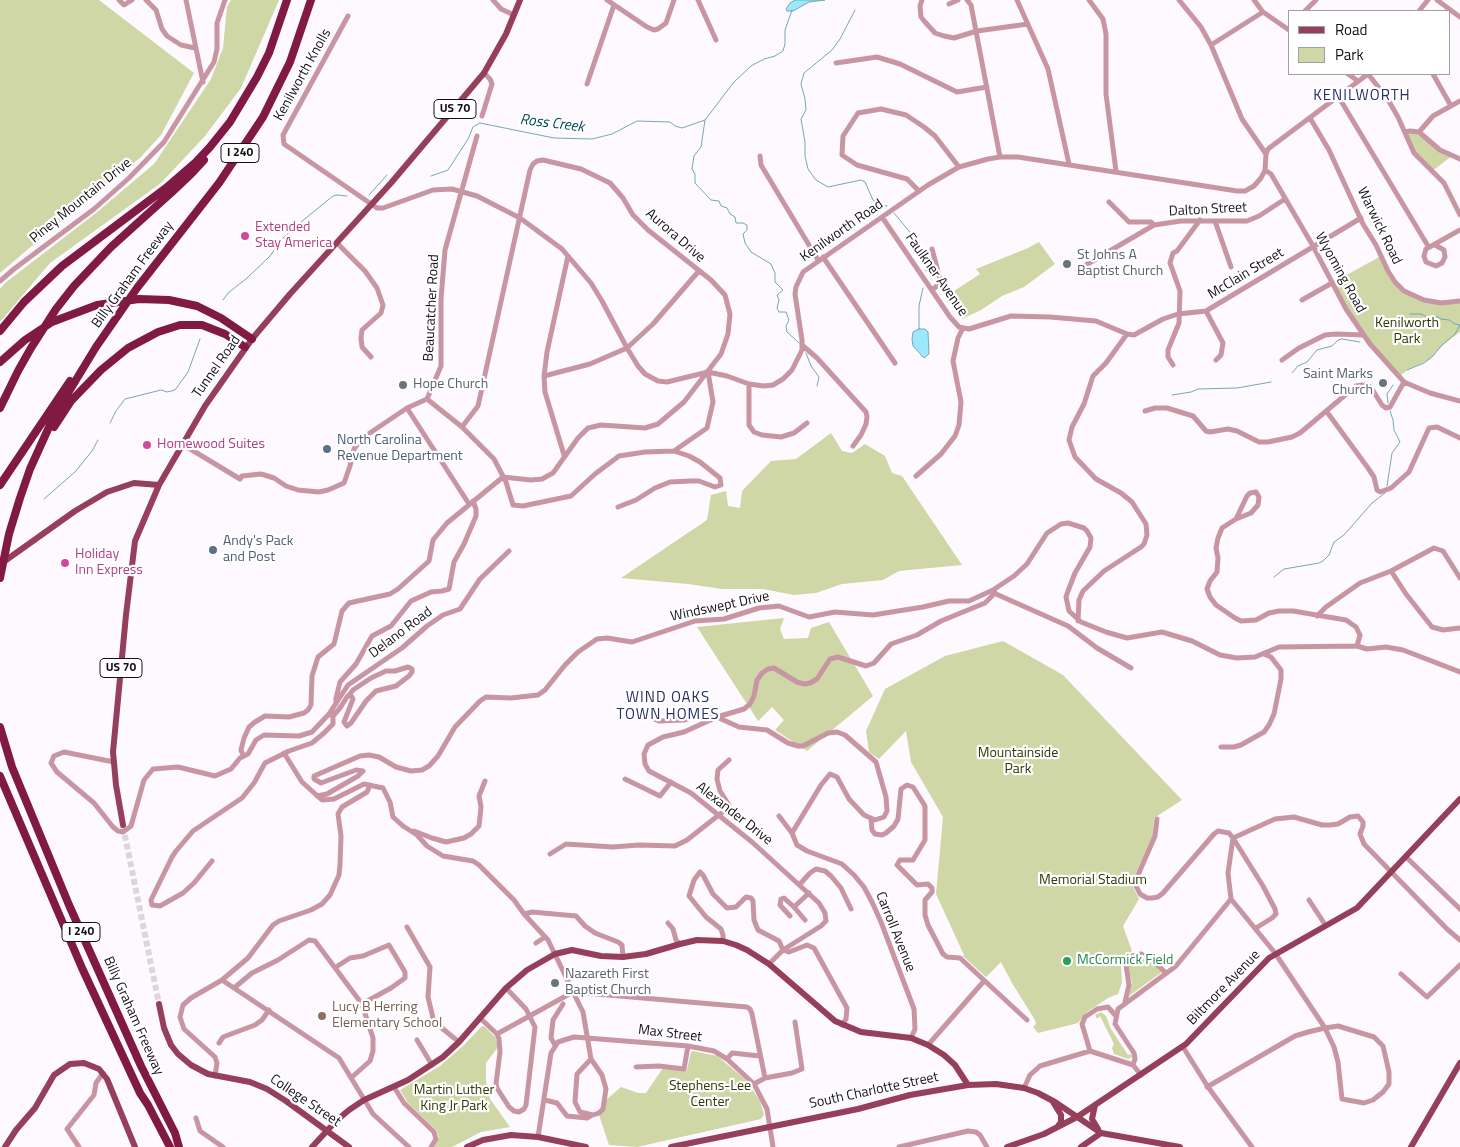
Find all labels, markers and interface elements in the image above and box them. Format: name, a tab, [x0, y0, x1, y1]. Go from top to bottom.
legend	[1288, 10, 1450, 75]
text: Road	[1335, 18, 1367, 41]
street label: Kenilworth Knolls	[271, 26, 335, 124]
text: Park	[1335, 43, 1364, 66]
district label: KENILWORTH	[1312, 87, 1412, 105]
road number: US 70	[434, 100, 476, 118]
water label: Ross Creek	[519, 111, 585, 137]
road number: I 240	[221, 144, 259, 162]
street label: Piney Mountain Drive	[27, 155, 135, 247]
street label: Warwick Road	[1353, 185, 1405, 267]
street label: Kenilworth Road	[797, 196, 887, 266]
street label: Dalton Street	[1168, 200, 1248, 220]
street label: Aurora Drive	[642, 206, 708, 266]
street label: Billy Graham Freeway	[89, 218, 177, 332]
place label: Extended Stay America	[255, 220, 332, 252]
marker: Extended Stay America	[239, 230, 251, 242]
street label: Faulkner Avenue	[901, 230, 971, 320]
street label: Wyoming Road	[1311, 230, 1369, 316]
street label: McClain Street	[1205, 245, 1287, 303]
place label: St Johns A Baptist Church	[1077, 248, 1163, 280]
street label: Beaucatcher Road	[421, 254, 443, 362]
marker: St Johns A Baptist Church	[1061, 258, 1073, 270]
park label: Kenilworth Park	[1375, 316, 1439, 348]
street label: Tunnel Road	[189, 333, 245, 401]
place label: Saint Marks Church	[1303, 367, 1373, 400]
place label: Hope Church	[413, 377, 488, 393]
marker: Saint Marks Church	[1377, 377, 1389, 389]
marker: Hope Church	[397, 379, 409, 391]
place label: North Carolina Revenue Department	[337, 433, 463, 466]
place label: Homewood Suites	[157, 437, 265, 453]
marker: Homewood Suites	[141, 439, 153, 451]
marker: North Carolina Revenue Department	[321, 443, 333, 455]
place label: Andy's Pack and Post	[223, 534, 294, 566]
marker: Andy's Pack and Post	[207, 544, 219, 556]
place label: Holiday Inn Express	[75, 547, 143, 580]
marker: Holiday Inn Express	[59, 557, 71, 569]
street label: Windswept Drive	[669, 588, 771, 626]
street label: Delano Road	[366, 604, 436, 662]
road number: US 70	[100, 658, 142, 678]
district label: WIND OAKS TOWN HOMES	[615, 689, 721, 724]
park label: Mountainside Park	[978, 746, 1058, 779]
street label: Alexander Drive	[692, 779, 776, 849]
park label: Memorial Stadium	[1039, 873, 1147, 889]
street label: Carroll Avenue	[871, 889, 919, 975]
road number: I 240	[62, 922, 100, 942]
street label: Biltmore Avenue	[1184, 947, 1264, 1029]
place label: McCormick Field	[1077, 953, 1173, 969]
street label: Billy Graham Freeway	[99, 954, 167, 1078]
marker: McCormick Field	[1061, 955, 1073, 967]
place label: Nazareth First Baptist Church	[565, 967, 651, 1000]
marker: Nazareth First Baptist Church	[549, 977, 561, 989]
place label: Lucy B Herring Elementary School	[332, 1000, 442, 1032]
marker: Lucy B Herring Elementary School	[316, 1010, 328, 1022]
street label: Max Street	[637, 1022, 703, 1046]
street label: South Charlotte Street	[808, 1069, 940, 1113]
street label: College Street	[266, 1071, 344, 1131]
park label: Stephens-Lee Center	[669, 1079, 751, 1112]
park label: Martin Luther King Jr Park	[414, 1083, 494, 1116]

